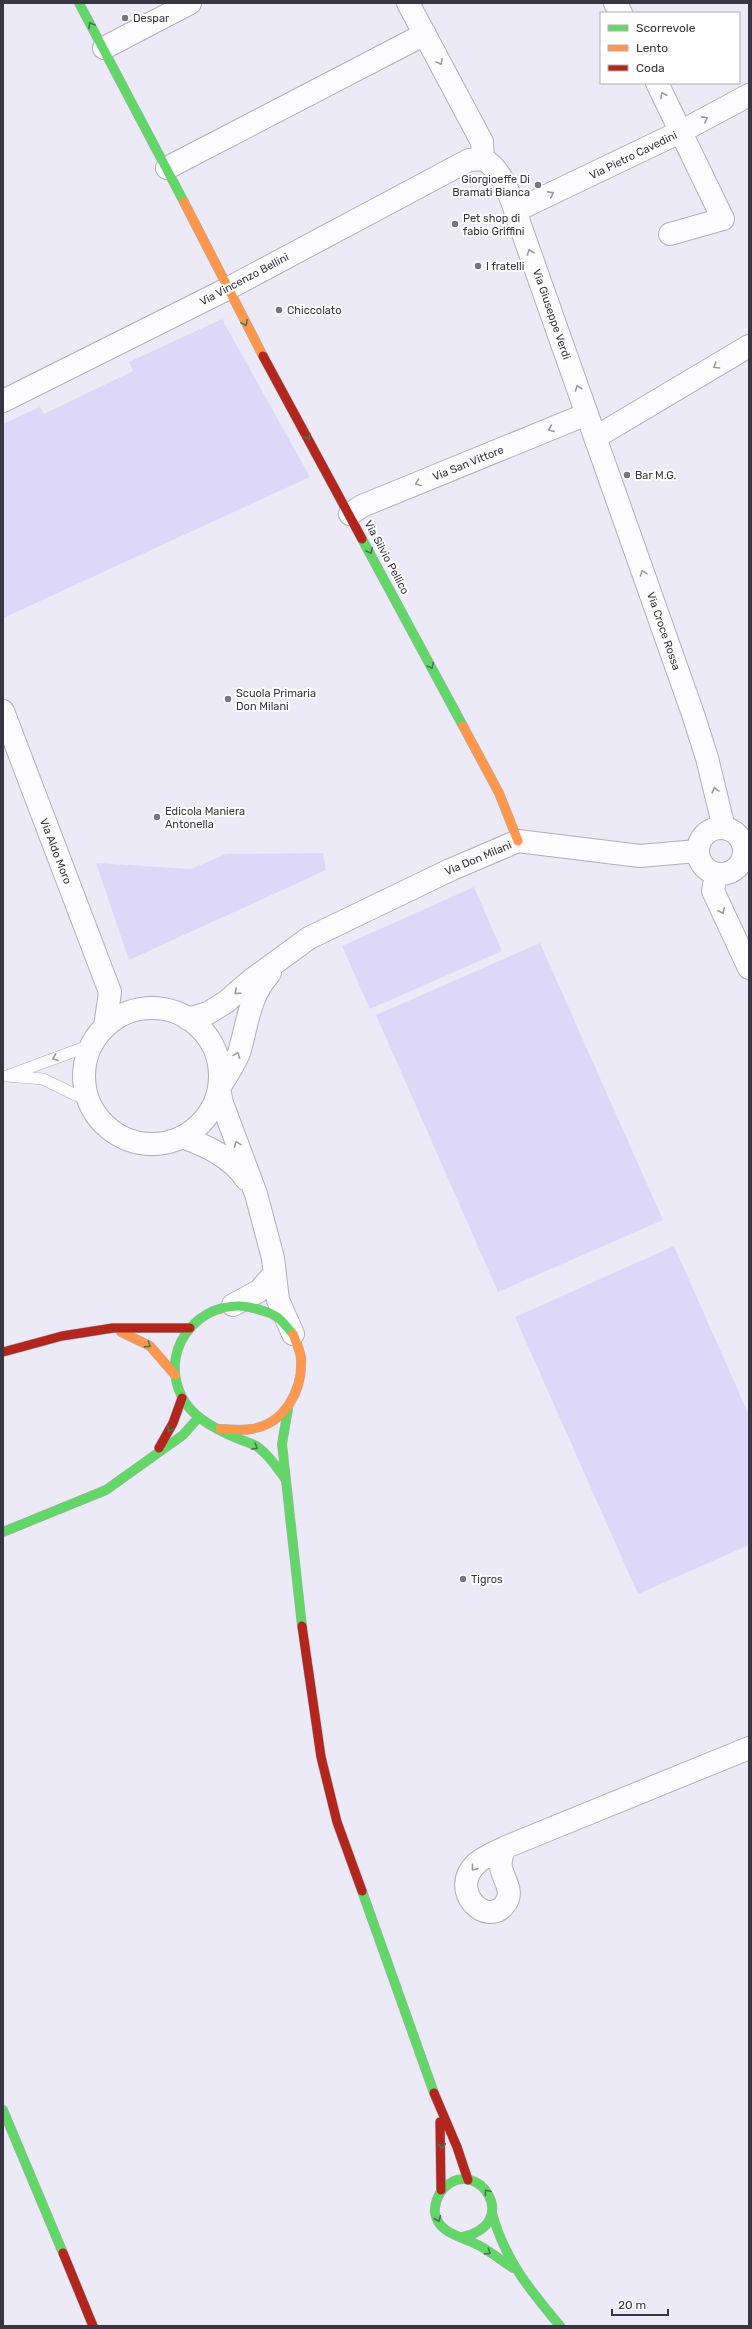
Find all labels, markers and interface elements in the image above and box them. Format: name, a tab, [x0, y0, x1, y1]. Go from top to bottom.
place label: Despar	[133, 12, 170, 25]
legend	[600, 12, 740, 84]
marker: Despar	[120, 13, 130, 23]
text: Scorrevole	[636, 21, 696, 35]
one-way arrow	[89, 22, 96, 29]
text: Lento	[636, 41, 668, 55]
one-way arrow	[435, 58, 442, 65]
text: Coda	[636, 61, 665, 75]
one-way arrow	[660, 91, 668, 99]
one-way arrow	[701, 116, 708, 123]
street label: Via Pietro Cavedini	[587, 129, 679, 182]
place label: Giorgioeffe Di Bramati Bianca	[452, 173, 530, 199]
marker: Giorgioeffe Di Bramati Bianca	[533, 180, 543, 190]
one-way arrow	[546, 191, 554, 199]
place label: Pet shop di fabio Griffini	[463, 212, 525, 238]
marker: Pet shop di fabio Griffini	[450, 219, 460, 229]
one-way arrow	[526, 248, 535, 255]
street label: Via Vincenzo Bellini	[197, 250, 291, 308]
place label: I fratelli	[486, 260, 524, 273]
marker: I fratelli	[473, 261, 483, 271]
street label: Via Giuseppe Verdi	[530, 267, 573, 361]
place label: Chiccolato	[287, 304, 341, 317]
marker: Chiccolato	[274, 305, 284, 315]
one-way arrow	[241, 319, 248, 326]
one-way arrow	[713, 361, 720, 368]
one-way arrow	[574, 384, 583, 391]
one-way arrow	[548, 424, 556, 432]
one-way arrow	[303, 433, 310, 440]
street label: Via San Vittore	[431, 443, 506, 484]
place label: Bar M.G.	[635, 469, 677, 482]
marker: Bar M.G.	[622, 470, 632, 480]
one-way arrow	[414, 478, 422, 486]
street label: Via Silvio Pellico	[362, 518, 412, 597]
one-way arrow	[365, 547, 373, 555]
one-way arrow	[640, 570, 648, 577]
street label: Via Croce Rossa	[644, 590, 683, 672]
one-way arrow	[427, 662, 434, 669]
place label: Scuola Primaria Don Milani	[236, 687, 316, 713]
marker: Scuola Primaria Don Milani	[223, 694, 233, 704]
one-way arrow	[711, 786, 720, 793]
place label: Edicola Maniera Antonella	[165, 805, 245, 831]
marker: Edicola Maniera Antonella	[152, 812, 162, 822]
street label: Via Aldo Moro	[37, 816, 74, 886]
street label: Via Don Milani	[443, 839, 514, 878]
one-way arrow	[717, 907, 725, 914]
one-way arrow	[235, 987, 242, 994]
one-way arrow	[233, 1051, 241, 1058]
one-way arrow	[51, 1054, 58, 1062]
one-way arrow	[234, 1141, 242, 1148]
one-way arrow	[143, 1341, 150, 1348]
one-way arrow	[167, 1425, 174, 1432]
one-way arrow	[251, 1442, 258, 1449]
place label: Tigros	[471, 1573, 503, 1586]
marker: Tigros	[458, 1574, 468, 1584]
one-way arrow	[471, 1863, 478, 1870]
one-way arrow	[437, 2143, 446, 2149]
one-way arrow	[484, 2189, 491, 2196]
one-way arrow	[433, 2215, 441, 2223]
one-way arrow	[484, 2247, 491, 2254]
scale bar	[612, 2291, 668, 2317]
text: 20 m	[618, 2298, 646, 2312]

